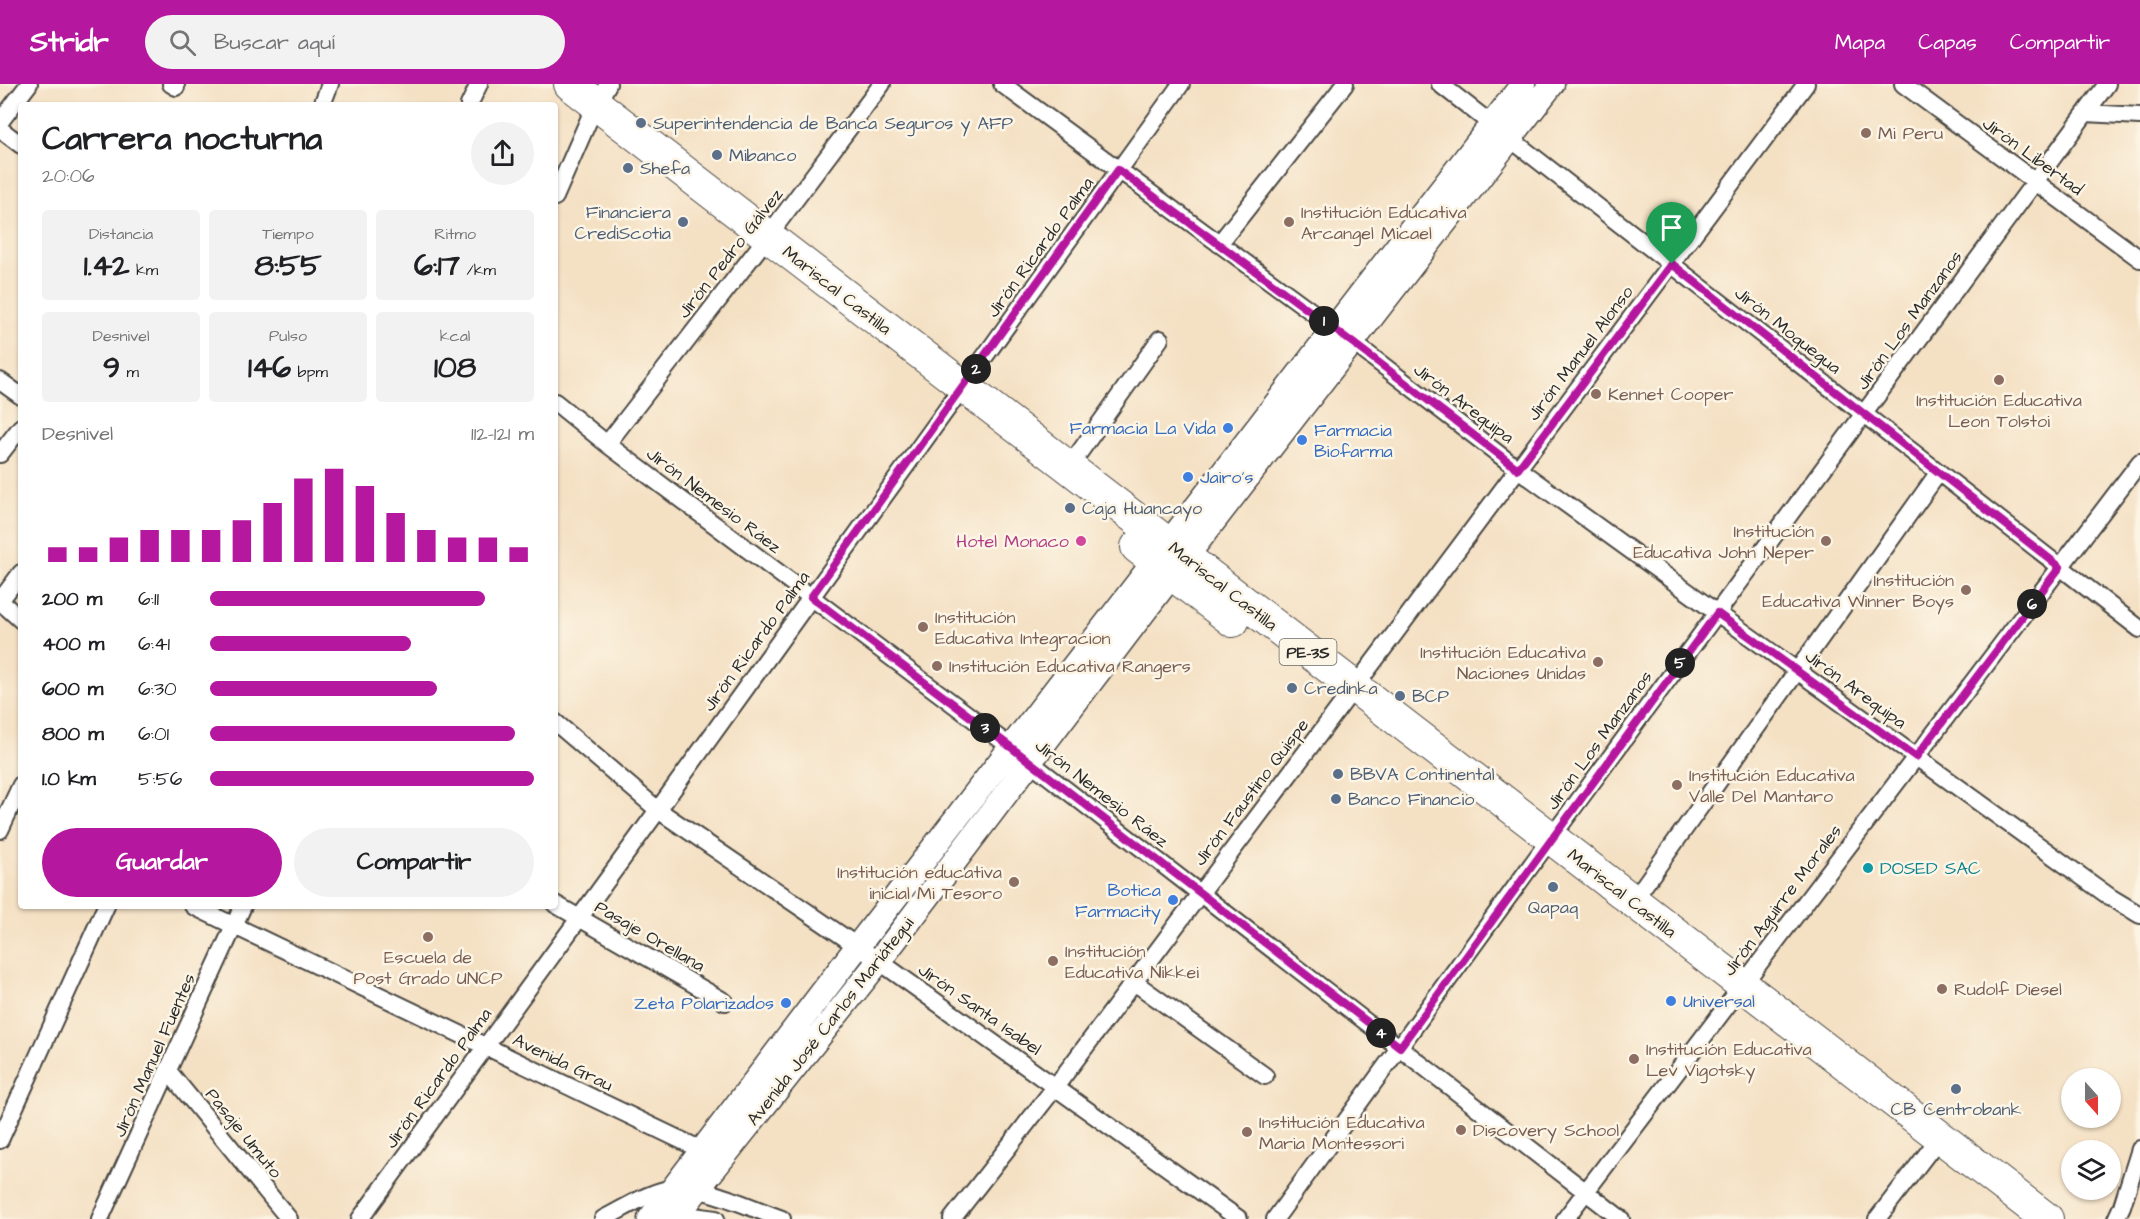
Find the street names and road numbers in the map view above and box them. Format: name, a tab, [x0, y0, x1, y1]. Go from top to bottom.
street label: Jirón Libertad	[1977, 111, 2088, 202]
street label: Jirón Ricardo Palma	[981, 172, 1100, 322]
street label: Jirón Pedro Gálvez	[672, 183, 789, 324]
street label: Mariscal Castilla	[777, 240, 896, 341]
street label: Jirón Los Manzanos	[1850, 246, 1968, 395]
street label: Jirón Manuel Alonso	[1521, 281, 1639, 426]
street label: Jirón Moquegua	[1728, 281, 1846, 381]
street label: Jirón Arequipa	[1408, 357, 1519, 449]
street label: Jirón Nemesio Ráez	[641, 441, 786, 559]
street label: Mariscal Castilla	[1163, 536, 1282, 637]
street label: Jirón Ricardo Palma	[697, 566, 816, 716]
road number: PE-3S	[1280, 639, 1336, 665]
street label: Jirón Arequipa	[1800, 644, 1912, 735]
street label: Jirón Los Manzanos	[1540, 666, 1658, 815]
street label: Jirón Faustino Quispe	[1188, 713, 1315, 871]
street label: Jirón Nemesio Ráez	[1030, 733, 1174, 853]
street label: Jirón Aguirre Morales	[1717, 819, 1848, 982]
street label: Mariscal Castilla	[1562, 843, 1681, 944]
street label: Pasaje Orellana	[590, 895, 710, 978]
street label: Avenida José Carlos Mariátegui	[741, 912, 921, 1132]
street label: Jirón Santa Isabel	[913, 957, 1047, 1061]
street label: Jirón Manuel Fuentes	[107, 969, 202, 1141]
street label: Jirón Ricardo Palma	[379, 1003, 498, 1153]
street label: Avenida Grau	[508, 1027, 617, 1097]
street label: Pasaje Umuto	[199, 1083, 288, 1184]

